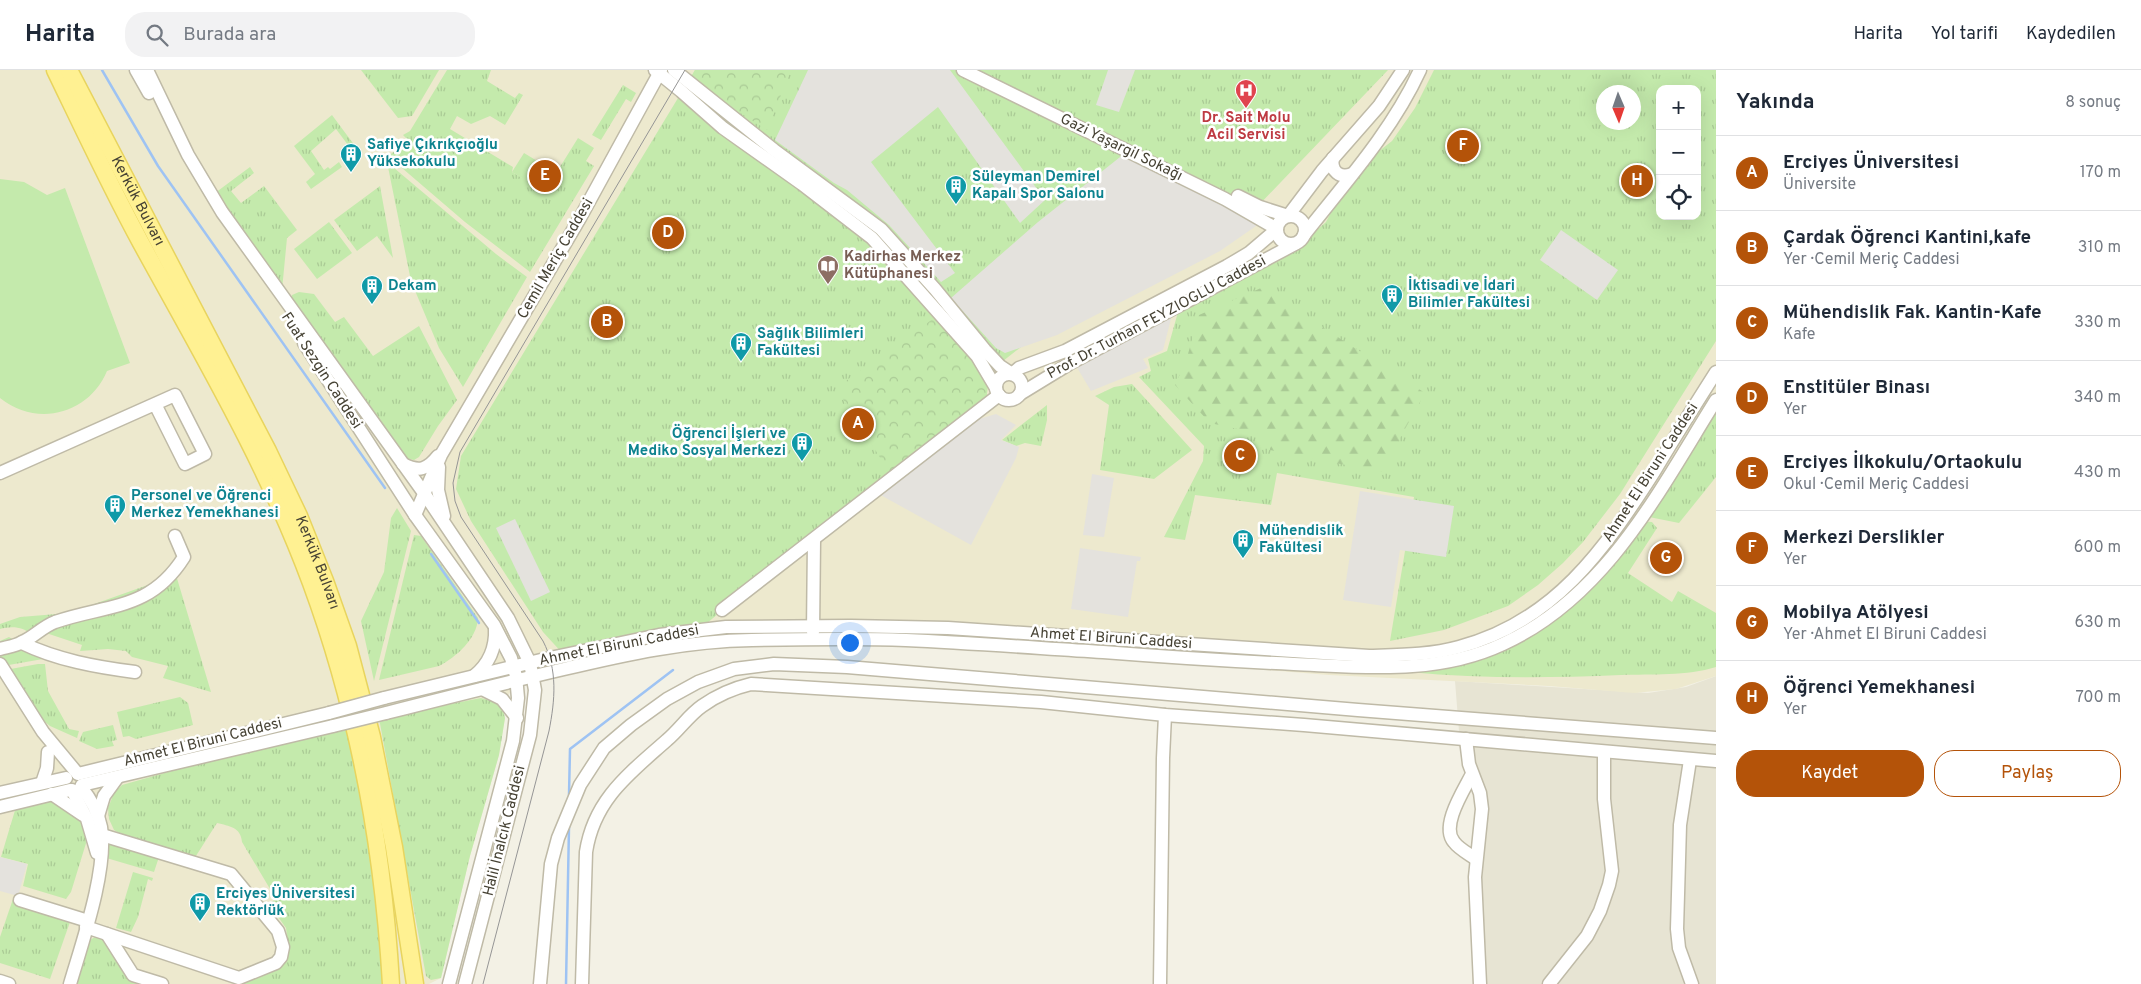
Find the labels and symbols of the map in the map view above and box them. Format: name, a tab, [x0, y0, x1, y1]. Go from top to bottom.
hospital icon: Dr. Sait Molu Acil Servisi	[1234, 78, 1258, 109]
north arrow	[1596, 85, 1641, 130]
place label: Dr. Sait Molu Acil Servisi	[1201, 109, 1291, 145]
street label: Gazi Yaşargil Sokağı	[1057, 110, 1185, 186]
pin: F	[1447, 127, 1479, 165]
place label: Safiye Çıkrıkçıoğlu Yüksekokulu	[367, 136, 498, 172]
building icon: Safiye Çıkrıkçıoğlu Yüksekokulu	[339, 142, 363, 173]
street label: Kerkük Bulvarı	[106, 153, 169, 249]
pin: E	[529, 157, 561, 195]
pin: H	[1621, 162, 1653, 200]
place label: Süleyman Demirel Kapalı Spor Salonu	[972, 168, 1104, 204]
building icon: Süleyman Demirel Kapalı Spor Salonu	[944, 174, 968, 205]
street label: Cemil Meriç Caddesi	[514, 195, 598, 323]
pin: D	[652, 214, 684, 252]
place label: Kadirhas Merkez Kütüphanesi	[844, 248, 961, 284]
street label: Prof. Dr. Turhan FEYZIOGLU Caddesi	[1044, 252, 1270, 384]
library icon: Kadirhas Merkez Kütüphanesi	[816, 254, 840, 285]
building icon: Dekam	[360, 274, 384, 305]
place label: İktisadi ve İdari Bilimler Fakültesi	[1408, 276, 1530, 313]
place label: Dekam	[388, 277, 437, 296]
building icon: İktisadi ve İdari Bilimler Fakültesi	[1380, 283, 1404, 314]
pin: B	[591, 303, 623, 341]
street label: Fuat Sezgin Caddesi	[276, 309, 366, 433]
place label: Sağlık Bilimleri Fakültesi	[757, 325, 864, 361]
building icon: Sağlık Bilimleri Fakültesi	[729, 331, 753, 362]
street label: Ahmet El Biruni Caddesi	[1599, 400, 1703, 546]
pin: A	[842, 405, 874, 443]
place label: Öğrenci İşleri ve Mediko Sosyal Merkezi	[628, 423, 786, 461]
building icon: Öğrenci İşleri ve Mediko Sosyal Merkezi	[790, 431, 814, 462]
pin: C	[1224, 437, 1256, 475]
place label: Personel ve Öğrenci Merkez Yemekhanesi	[131, 485, 279, 523]
building icon: Personel ve Öğrenci Merkez Yemekhanesi	[103, 493, 127, 524]
street label: Kerkük Bulvarı	[291, 513, 344, 612]
place label: Mühendislik Fakültesi	[1259, 522, 1344, 558]
building icon: Mühendislik Fakültesi	[1231, 528, 1255, 559]
pin: G	[1650, 539, 1682, 577]
street label: Ahmet El Biruni Caddesi	[537, 621, 701, 671]
street label: Ahmet El Biruni Caddesi	[1029, 624, 1193, 654]
your location	[837, 630, 863, 656]
street label: Ahmet El Biruni Caddesi	[122, 714, 284, 772]
street label: Halil İnalcık Caddesi	[479, 763, 530, 898]
place label: Erciyes Üniversitesi Rektörlük	[216, 883, 355, 921]
building icon: Erciyes Üniversitesi Rektörlük	[188, 891, 212, 922]

